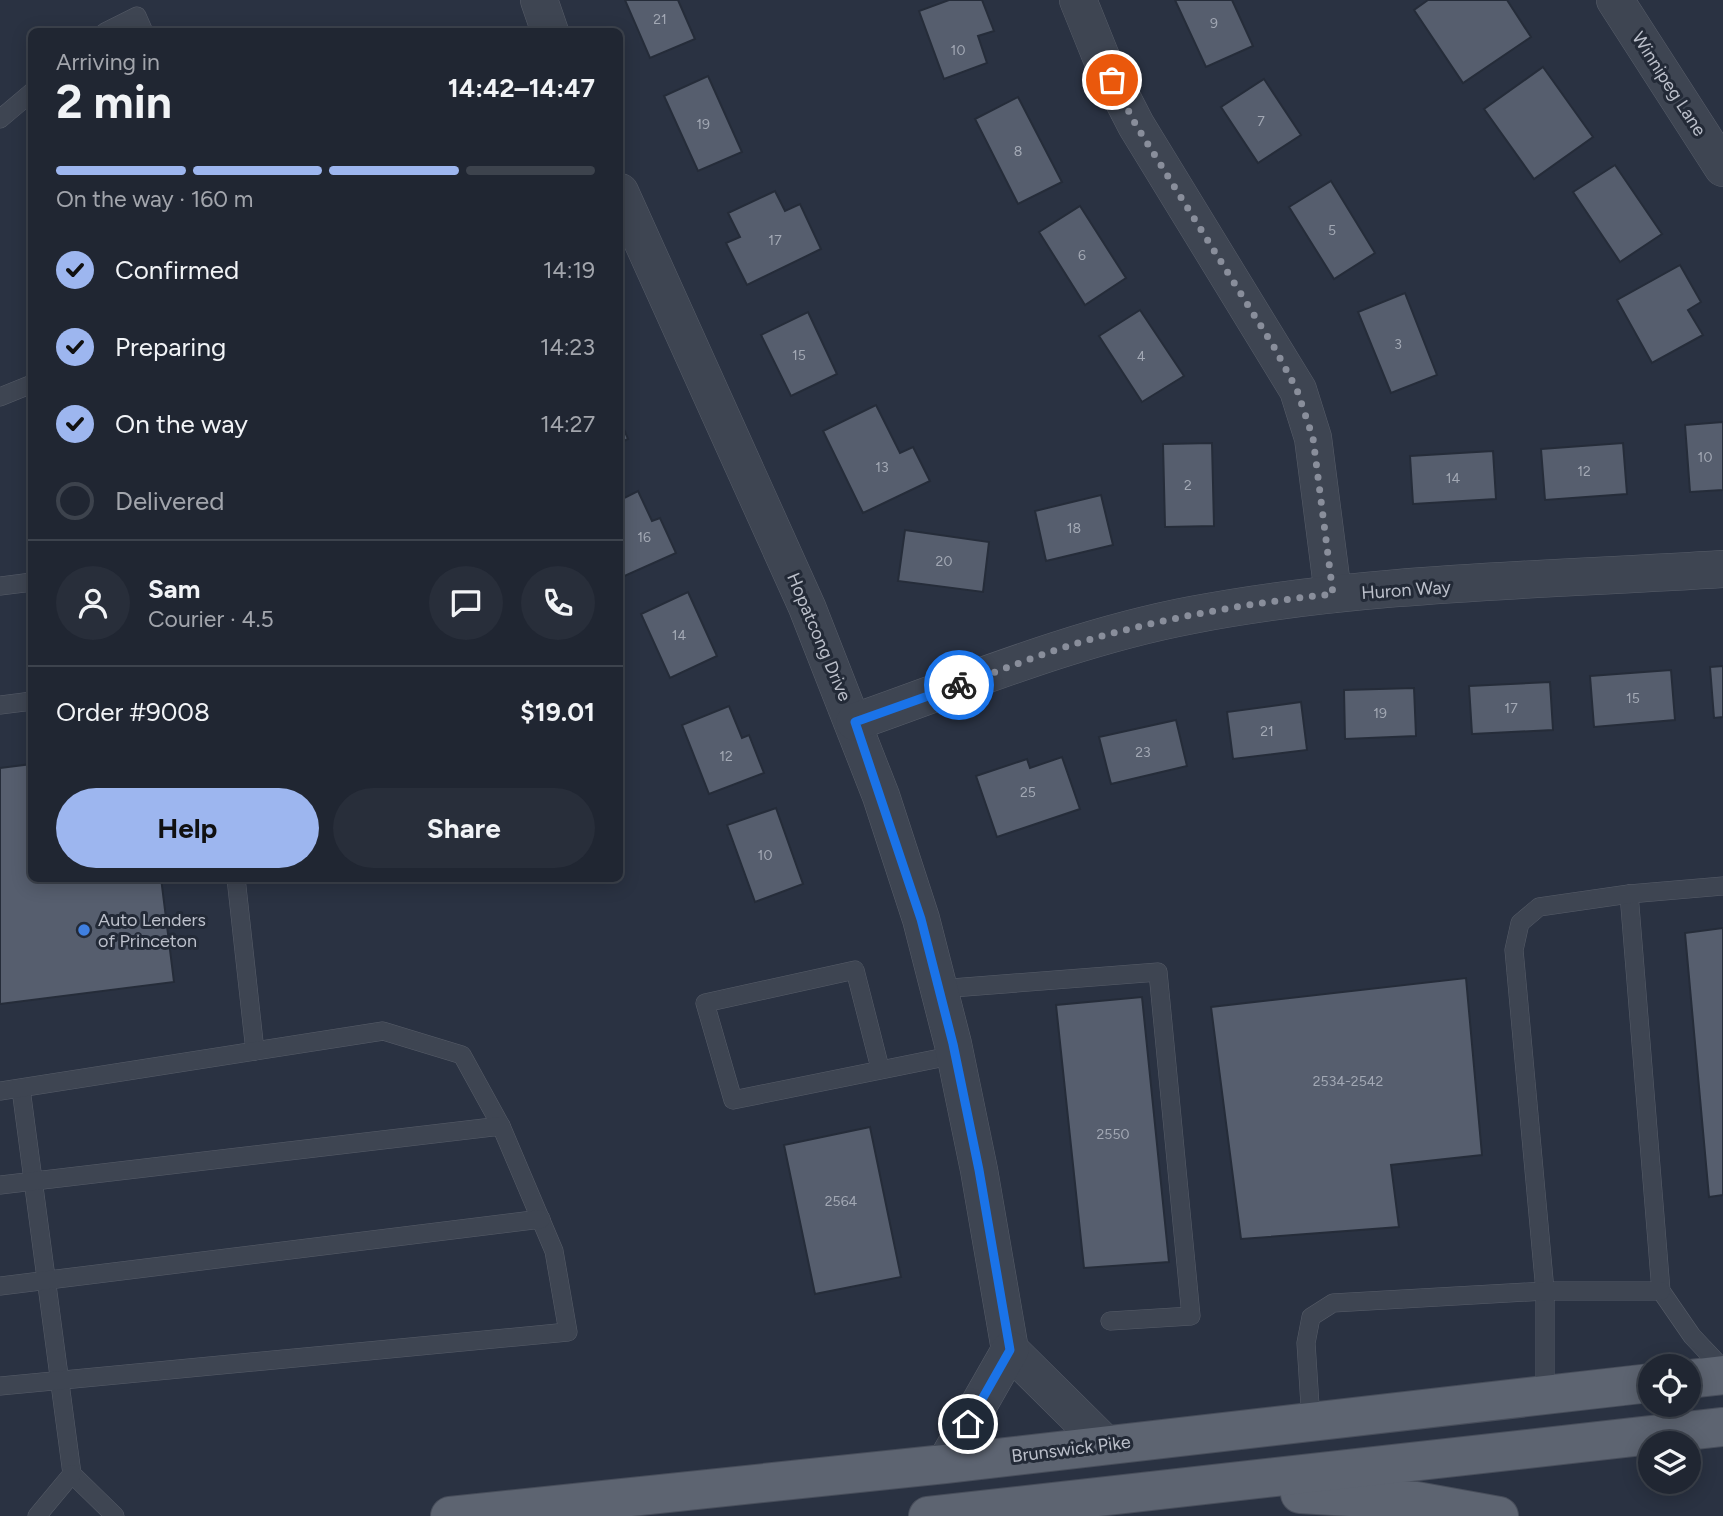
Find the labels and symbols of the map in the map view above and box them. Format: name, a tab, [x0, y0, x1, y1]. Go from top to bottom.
house number: 21	[653, 11, 667, 28]
house number: 9	[1210, 15, 1218, 32]
street label: Winnipeg Lane	[1627, 28, 1711, 140]
house number: 10	[951, 42, 965, 59]
pin	[1082, 50, 1142, 110]
house number: 7	[1257, 113, 1265, 130]
house number: 19	[696, 116, 710, 133]
house number: 8	[1014, 143, 1022, 160]
house number: 5	[1328, 222, 1336, 239]
house number: 17	[768, 232, 782, 249]
house number: 6	[1078, 247, 1086, 264]
house number: 3	[1394, 336, 1402, 353]
house number: 15	[792, 347, 806, 364]
house number: 4	[1137, 348, 1146, 365]
house number: 10	[1698, 449, 1712, 466]
house number: 13	[875, 459, 889, 476]
house number: 12	[1577, 463, 1591, 480]
house number: 14	[1446, 470, 1461, 487]
house number: 2	[1184, 477, 1192, 494]
house number: 18	[1067, 520, 1081, 537]
house number: 16	[637, 529, 651, 546]
house number: 20	[936, 553, 952, 570]
street label: Hopatcong Drive	[782, 569, 856, 705]
street label: Huron Way	[1361, 576, 1452, 604]
house number: 14	[672, 627, 687, 644]
courier	[924, 650, 994, 720]
house number: 15	[1626, 690, 1640, 707]
house number: 17	[1504, 700, 1518, 717]
house number: 19	[1373, 705, 1387, 722]
house number: 21	[1260, 723, 1274, 740]
house number: 23	[1135, 744, 1151, 761]
house number: 12	[719, 748, 733, 765]
house number: 25	[1020, 784, 1036, 801]
house number: 10	[758, 847, 772, 864]
place label: Auto Lenders of Princeton	[98, 909, 206, 952]
marker: Auto Lenders of Princeton	[76, 922, 92, 938]
house number: 2534-2542	[1313, 1073, 1383, 1090]
house number: 2550	[1097, 1126, 1129, 1143]
house number: 2564	[825, 1193, 858, 1210]
pin	[938, 1394, 998, 1454]
street label: Brunswick Pike	[1010, 1431, 1132, 1467]

